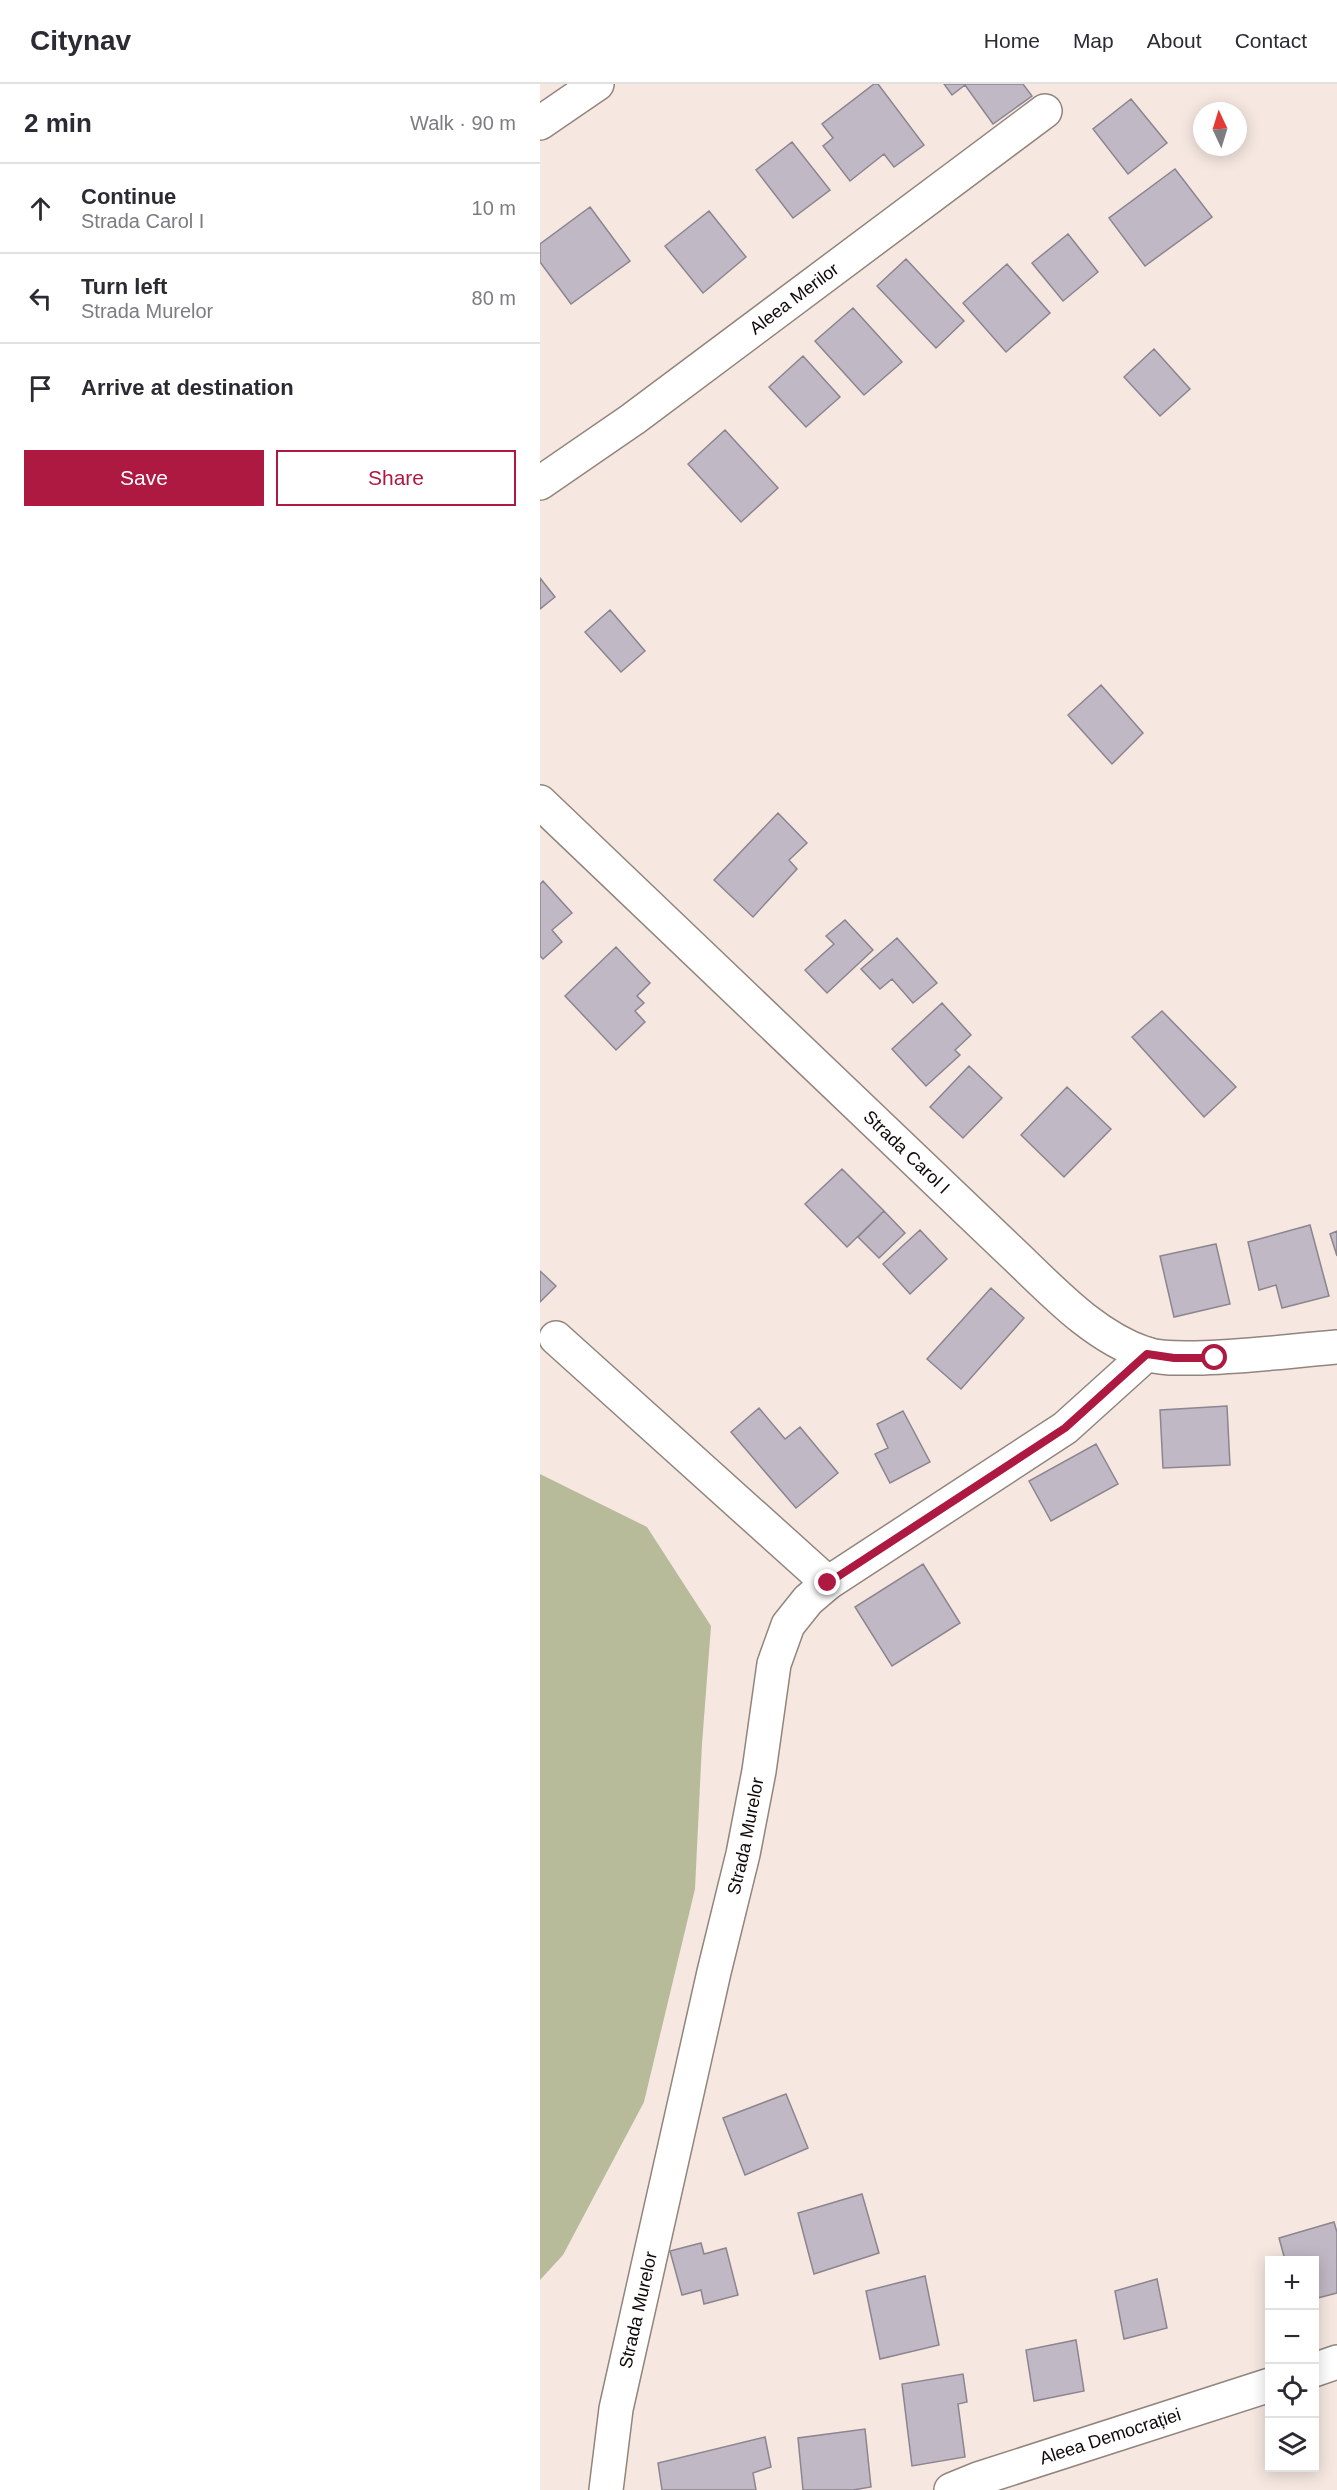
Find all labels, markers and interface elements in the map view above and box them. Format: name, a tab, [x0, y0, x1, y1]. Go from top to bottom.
text: Citynav	[30, 25, 131, 56]
text: Home	[984, 29, 1040, 52]
text: Map	[1073, 29, 1114, 52]
text: About	[1147, 29, 1202, 52]
text: Contact	[1235, 29, 1307, 52]
north arrow	[1193, 102, 1247, 156]
text: 2 min	[24, 108, 92, 138]
text: Walk · 90 m	[410, 112, 516, 134]
text: Continue	[81, 184, 176, 209]
icon: ahead	[24, 192, 57, 225]
text: 10 m	[472, 197, 516, 219]
text: Strada Carol I	[81, 210, 204, 232]
street label: Aleea Merilor	[746, 259, 843, 338]
text: Turn left	[81, 274, 167, 299]
icon: left	[24, 282, 57, 315]
text: 80 m	[472, 287, 516, 309]
text: Strada Murelor	[81, 300, 213, 322]
icon: arrive	[24, 372, 57, 405]
text: Arrive at destination	[81, 375, 294, 400]
button: Save	[24, 450, 264, 506]
button: Share	[276, 450, 516, 506]
street label: Strada Carol I	[860, 1107, 954, 1198]
route start	[1201, 1344, 1227, 1370]
route end	[814, 1569, 840, 1595]
street label: Strada Murelor	[723, 1776, 768, 1897]
street label: Strada Murelor	[615, 2250, 661, 2370]
map controls	[1265, 2256, 1319, 2472]
button: +	[1265, 2256, 1319, 2310]
button: −	[1265, 2310, 1319, 2364]
button: locate	[1265, 2364, 1319, 2418]
street label: Aleea Democrației	[1037, 2404, 1183, 2469]
button: layers	[1265, 2418, 1319, 2472]

